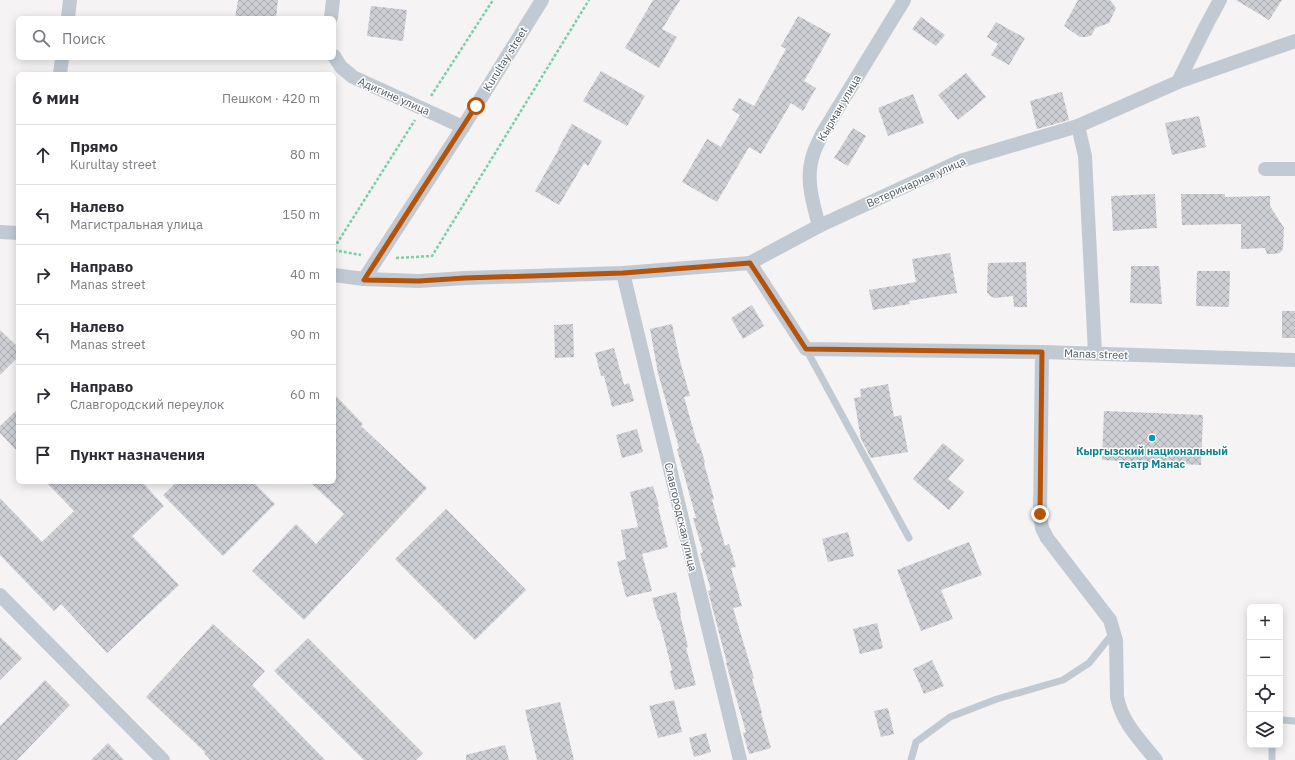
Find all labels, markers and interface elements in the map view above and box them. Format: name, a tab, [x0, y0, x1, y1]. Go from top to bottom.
search box	[16, 16, 336, 60]
street label: Kurultay street	[480, 24, 530, 94]
icon: search	[30, 27, 52, 49]
text: Поиск	[62, 29, 105, 48]
street label: Кырман улица	[814, 72, 864, 144]
street label: Адигине улица	[356, 74, 432, 118]
text: 6 мин	[32, 87, 79, 109]
text: Пешком · 420 m	[222, 90, 320, 107]
route start	[467, 97, 485, 115]
text: Прямо	[70, 137, 118, 156]
icon: ahead	[32, 144, 54, 166]
text: 80 m	[290, 146, 320, 163]
street label: Ветеринарная улица	[864, 154, 968, 210]
text: Kurultay street	[70, 156, 156, 173]
text: Налево	[70, 197, 124, 216]
icon: left	[32, 204, 54, 226]
text: 150 m	[282, 206, 320, 223]
text: Магистральная улица	[70, 216, 203, 233]
text: Направо	[70, 257, 133, 276]
icon: right	[32, 264, 54, 286]
text: 40 m	[290, 266, 320, 283]
text: Manas street	[70, 276, 146, 293]
text: Налево	[70, 317, 124, 336]
icon: left	[32, 324, 54, 346]
text: 90 m	[290, 326, 320, 343]
text: Manas street	[70, 336, 146, 353]
street label: Manas street	[1064, 346, 1128, 362]
text: Направо	[70, 377, 133, 396]
icon: right	[32, 384, 54, 406]
text: 60 m	[290, 386, 320, 403]
text: Славгородский переулок	[70, 396, 224, 413]
marker: Кыргызский национальный театр Манас	[1147, 433, 1157, 443]
icon: arrive	[32, 444, 54, 466]
place label: Кыргызский национальный театр Манас	[1076, 444, 1228, 471]
text: Пункт назначения	[70, 445, 205, 464]
street label: Славгородская улица	[662, 461, 700, 573]
route end	[1031, 505, 1049, 523]
map controls	[1247, 604, 1283, 748]
button: +	[1247, 604, 1283, 640]
button: −	[1247, 640, 1283, 676]
button: locate	[1247, 676, 1283, 712]
button: layers	[1247, 712, 1283, 748]

